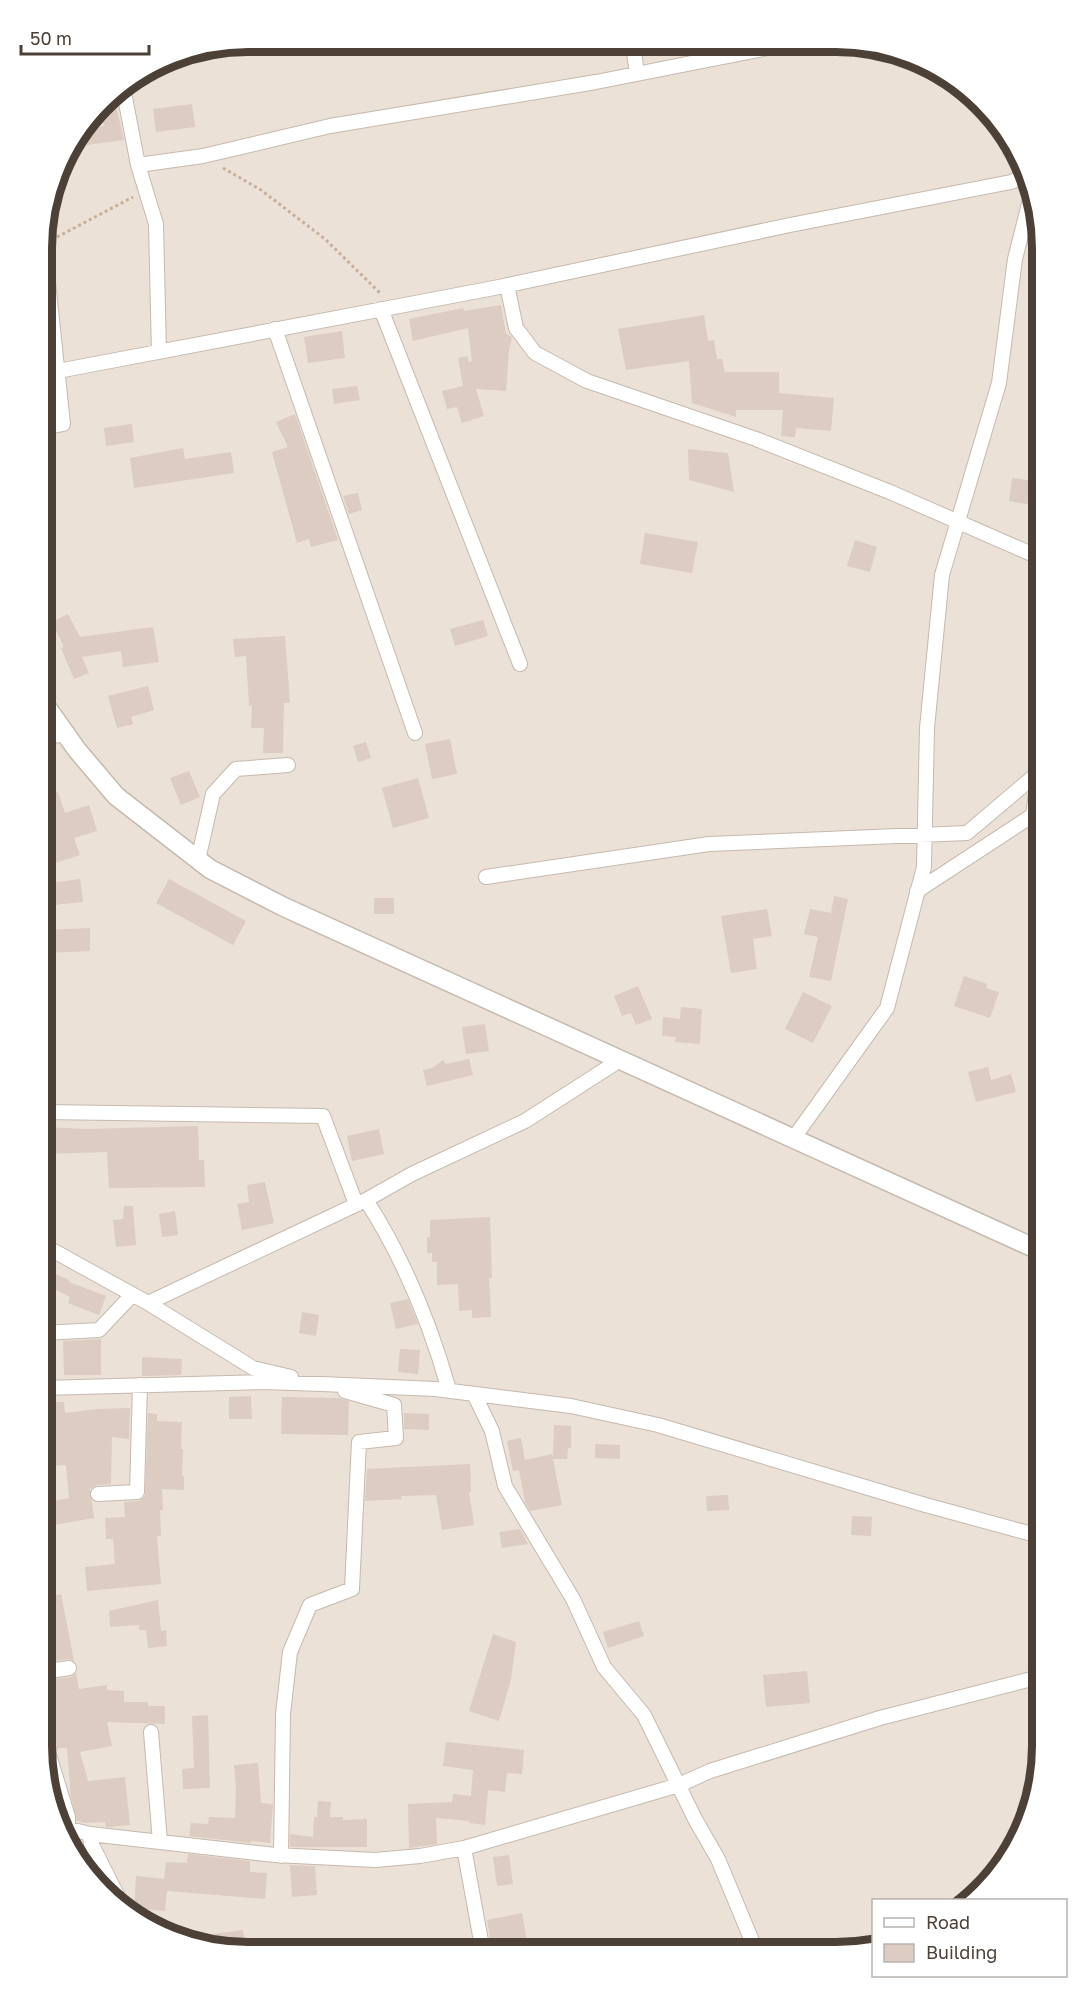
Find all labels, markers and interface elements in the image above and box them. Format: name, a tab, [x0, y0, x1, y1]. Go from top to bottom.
scale bar	[21, 18, 148, 56]
text: 50 m	[30, 27, 72, 49]
legend	[872, 1899, 1067, 1977]
text: Road	[926, 1911, 970, 1933]
text: Building	[926, 1941, 997, 1963]

